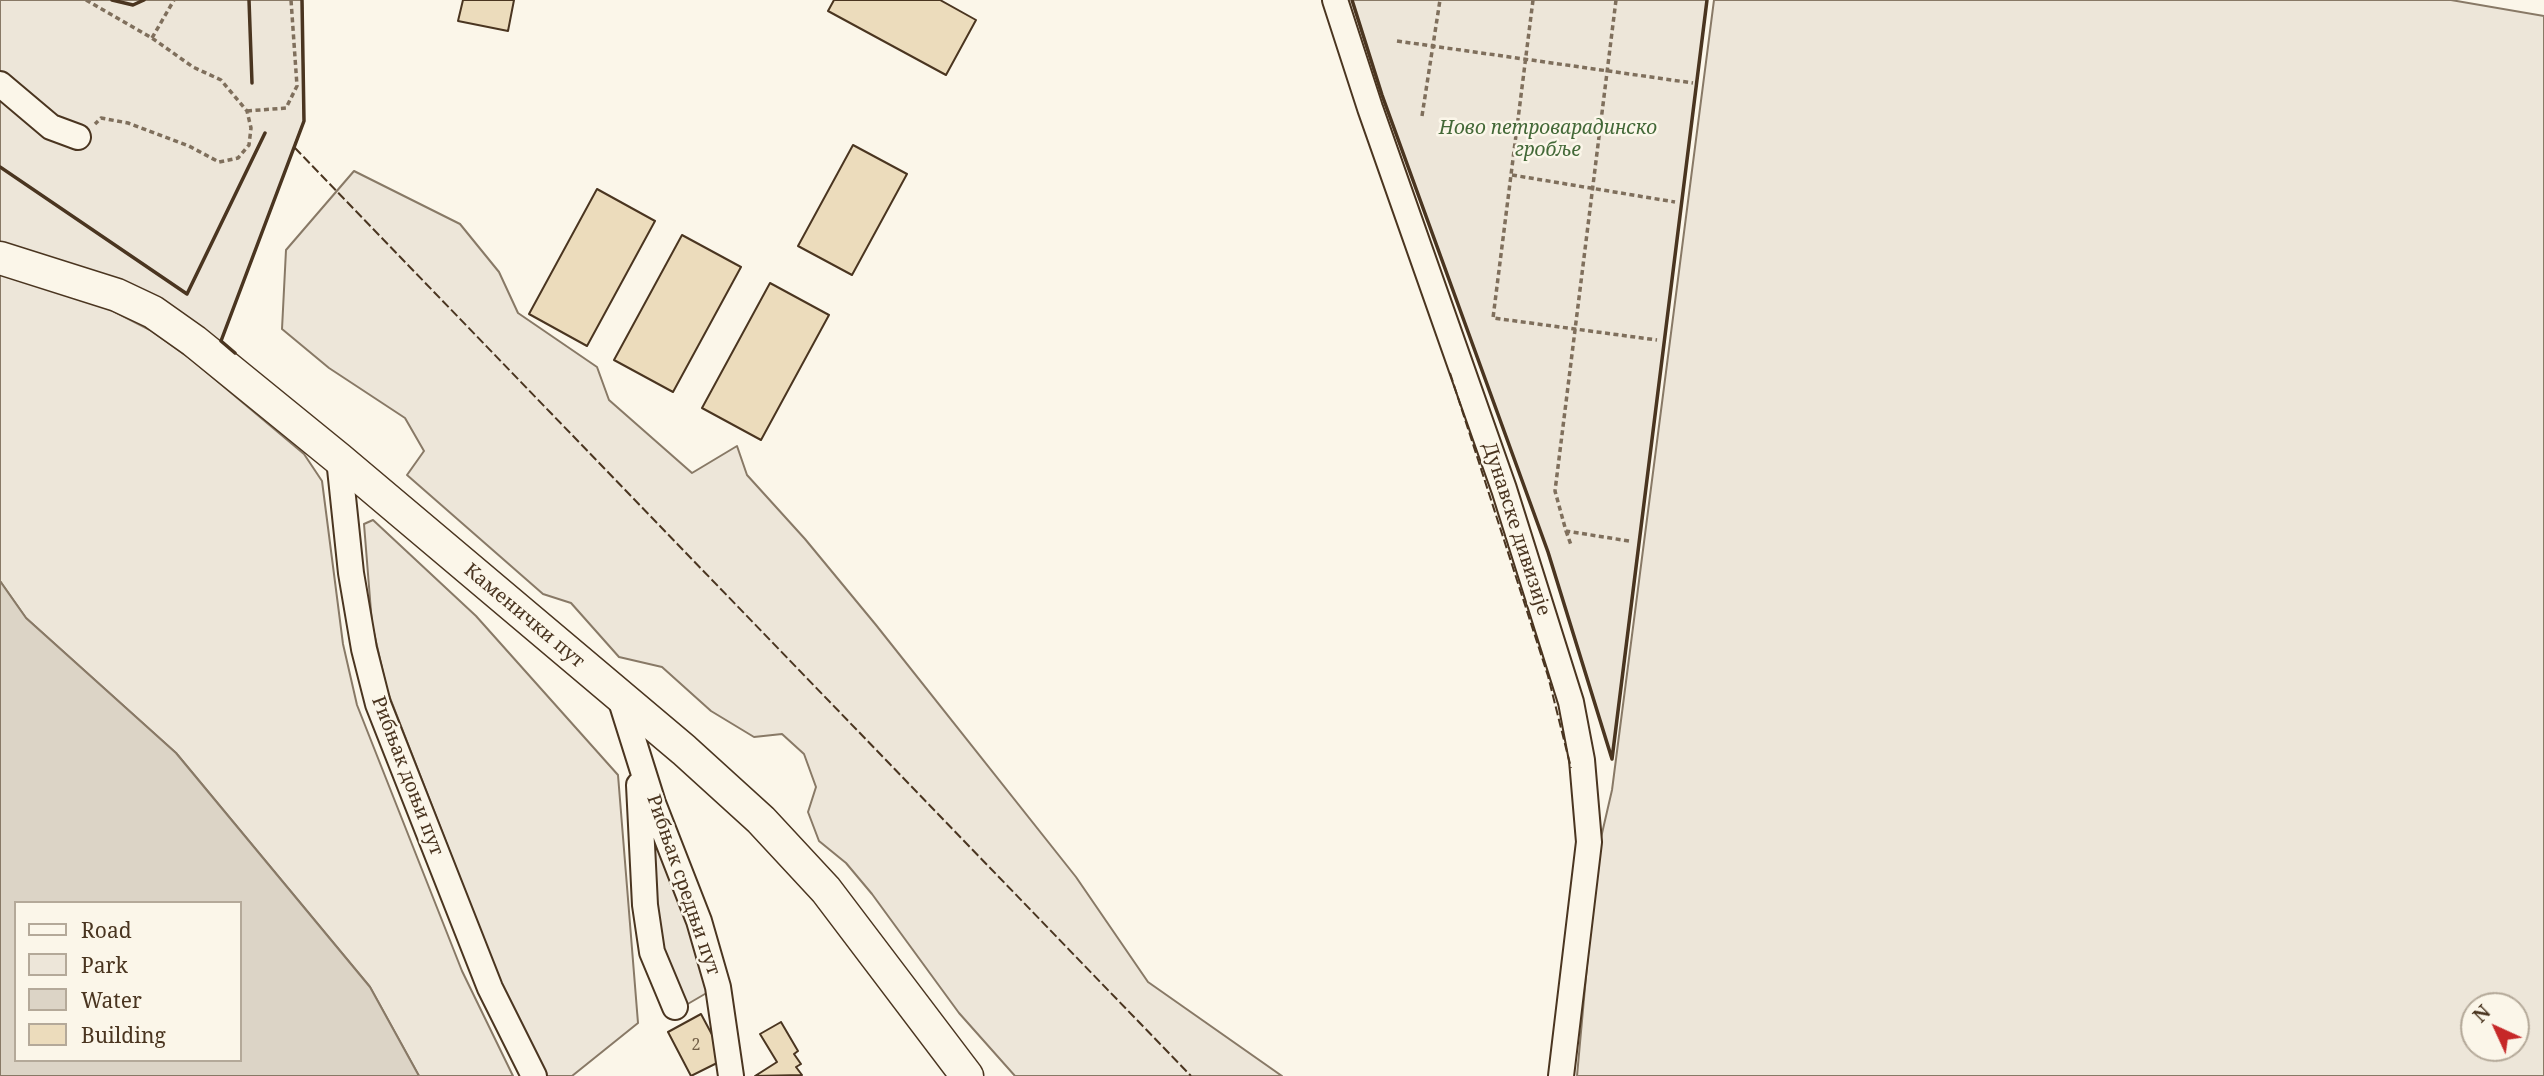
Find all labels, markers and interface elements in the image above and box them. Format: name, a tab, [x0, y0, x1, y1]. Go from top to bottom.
park label: Ново петроварадинско гробље	[1439, 118, 1657, 162]
street label: Дунавске дивизије	[1477, 440, 1555, 618]
street label: Каменички пут	[459, 559, 589, 673]
street label: Рибњак доњи пут	[366, 693, 448, 859]
street label: Рибњак средњи пут	[641, 792, 725, 978]
legend	[14, 901, 242, 1062]
text: Road	[81, 916, 132, 944]
text: Park	[81, 951, 128, 979]
text: Water	[81, 986, 142, 1014]
north arrow	[2460, 992, 2530, 1062]
text: N	[2467, 999, 2496, 1028]
text: Building	[81, 1021, 166, 1049]
house number: 2	[692, 1035, 700, 1055]

